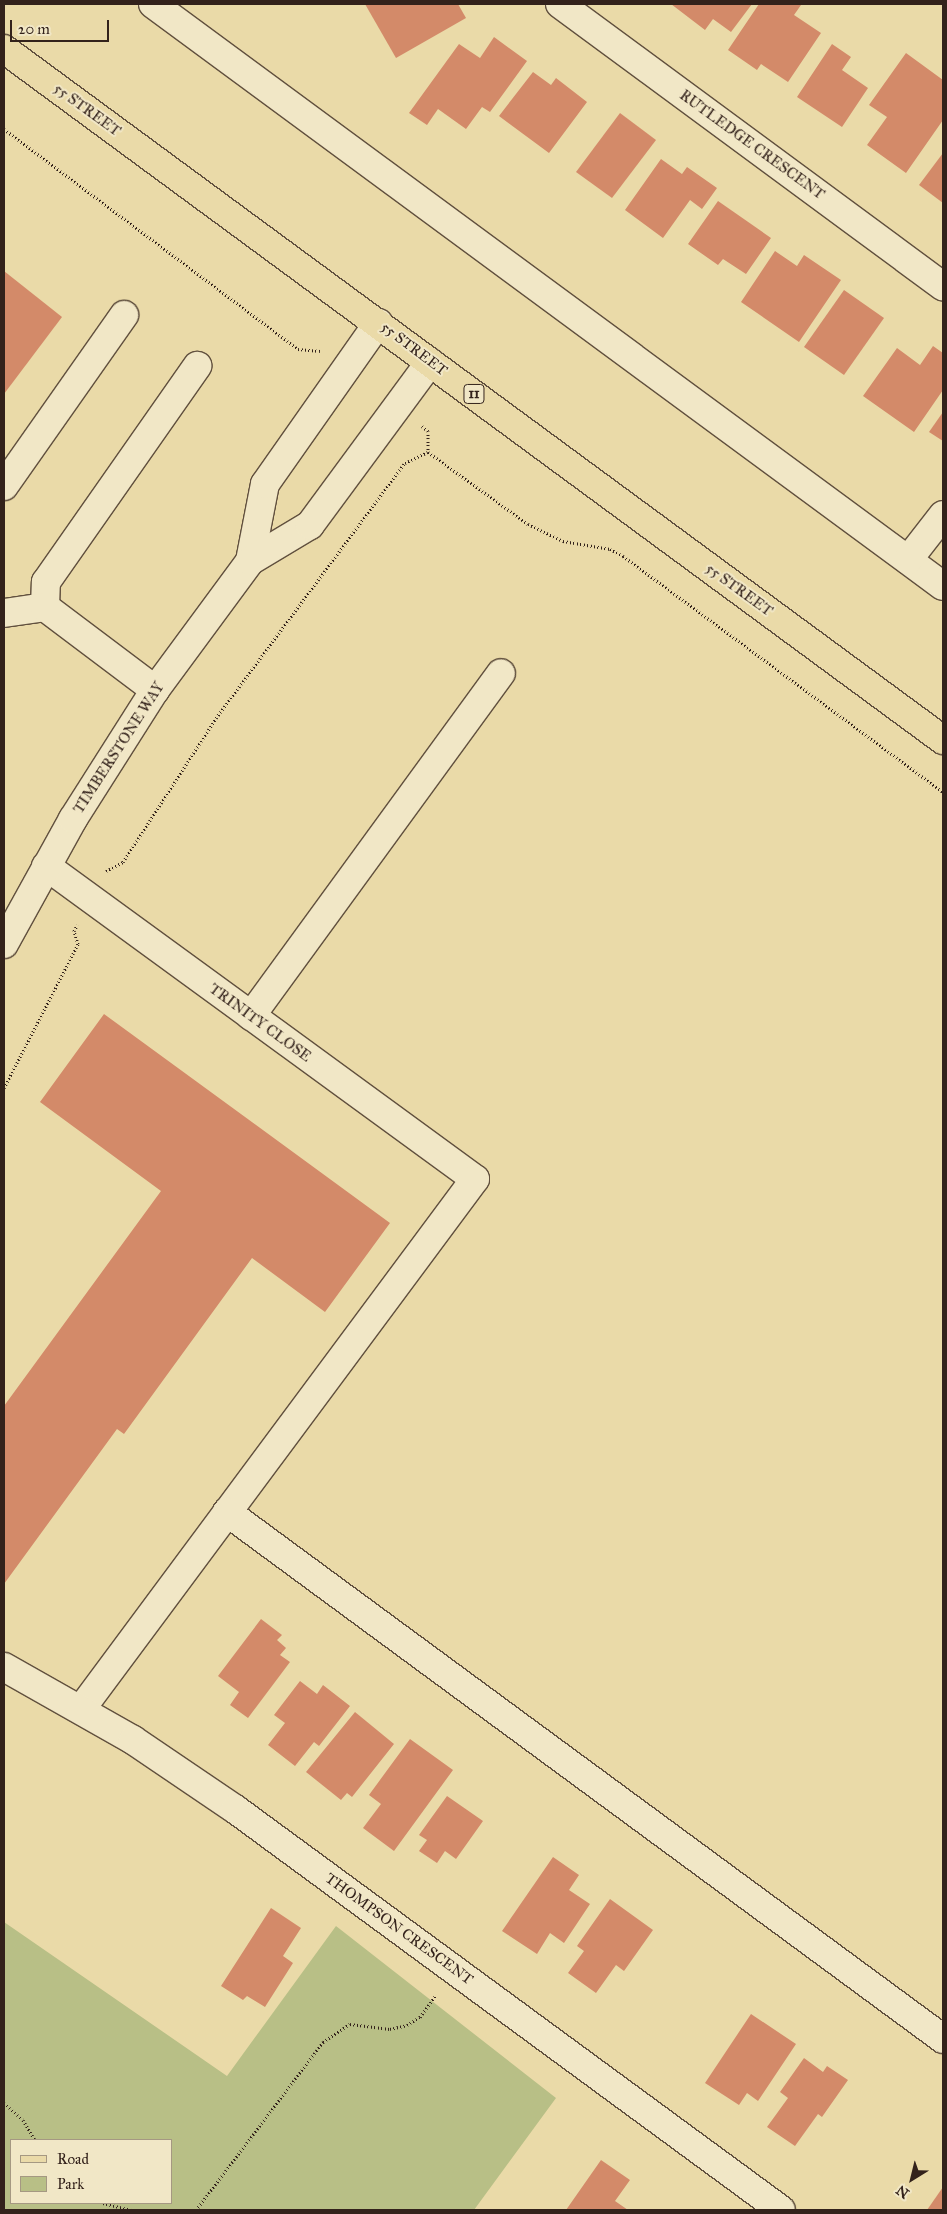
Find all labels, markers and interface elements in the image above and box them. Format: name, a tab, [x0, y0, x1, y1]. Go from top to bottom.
scale bar	[12, 10, 111, 42]
text: 20 m	[18, 20, 50, 38]
street label: 55 STREET	[50, 80, 124, 140]
street label: RUTLEDGE CRESCENT	[676, 86, 828, 204]
street label: 55 STREET	[377, 318, 451, 380]
road number: 11	[463, 382, 485, 406]
street label: 55 STREET	[702, 560, 776, 620]
street label: TIMBERSTONE WAY	[70, 679, 168, 817]
street label: TRINITY CLOSE	[206, 980, 314, 1066]
street label: THOMPSON CRESCENT	[322, 1869, 476, 1989]
legend	[10, 2139, 172, 2204]
text: Road	[57, 2150, 89, 2168]
north arrow	[887, 2154, 937, 2204]
text: Park	[57, 2175, 84, 2193]
text: N	[893, 2181, 913, 2202]

